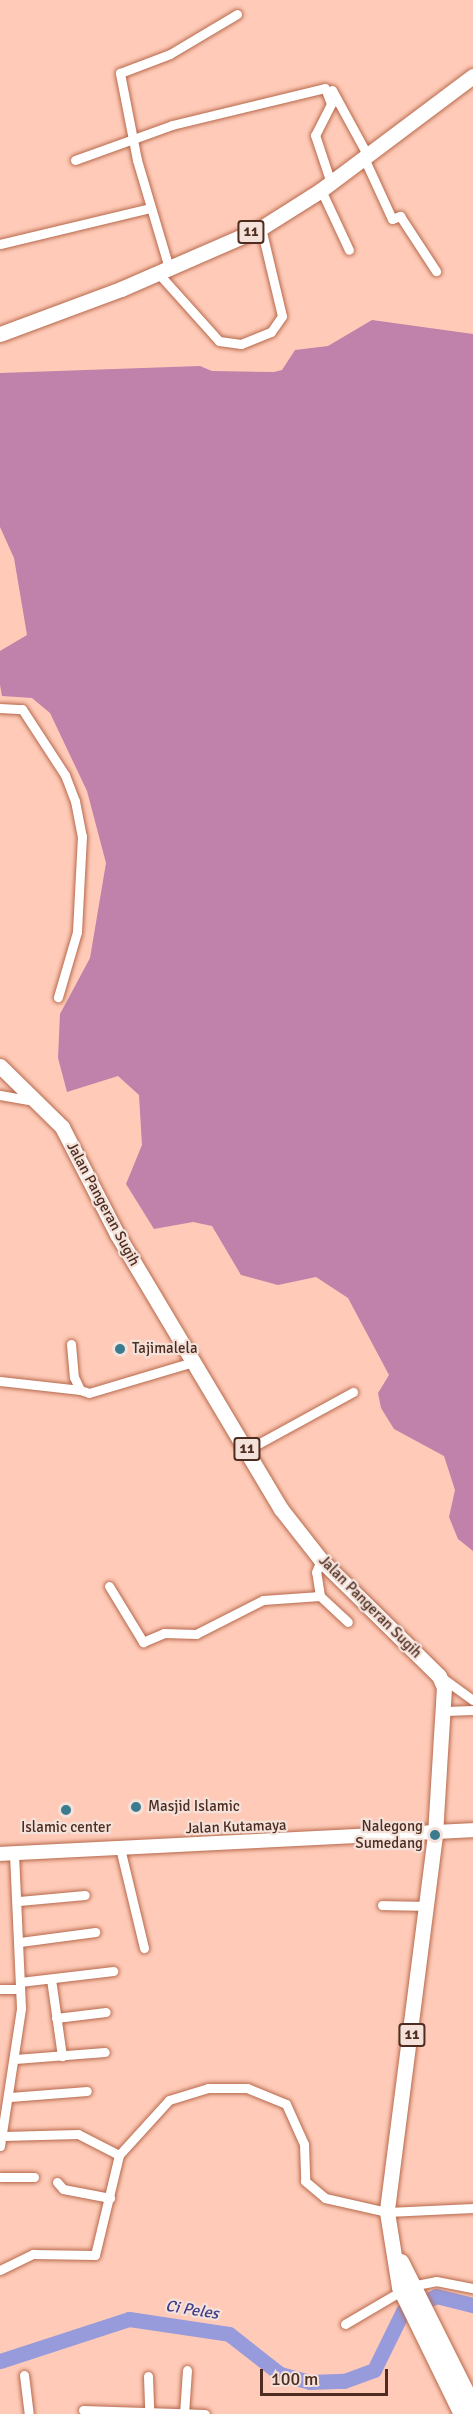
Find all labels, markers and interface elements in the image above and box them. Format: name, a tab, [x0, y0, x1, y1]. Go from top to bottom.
road number: 11	[236, 221, 266, 243]
street label: Jalan Pangeran Sugih	[63, 1139, 143, 1269]
place label: Tajimalela	[132, 1340, 198, 1358]
marker: Tajimalela	[113, 1342, 127, 1356]
road number: 11	[232, 1438, 262, 1460]
street label: Jalan Pangeran Sugih	[315, 1552, 425, 1662]
place label: Masjid Islamic	[148, 1798, 240, 1816]
marker: Masjid Islamic	[129, 1800, 143, 1814]
marker: Islamic center	[59, 1803, 73, 1817]
street label: Jalan Kutamaya	[185, 1816, 287, 1838]
place label: Nalegong Sumedang	[355, 1817, 423, 1852]
place label: Islamic center	[21, 1819, 111, 1837]
marker: Nalegong Sumedang	[428, 1828, 442, 1842]
road number: 11	[397, 2024, 427, 2046]
water label: Ci Peles	[164, 2296, 220, 2324]
scale bar	[263, 2357, 390, 2395]
text: 100 m	[271, 2368, 318, 2390]

